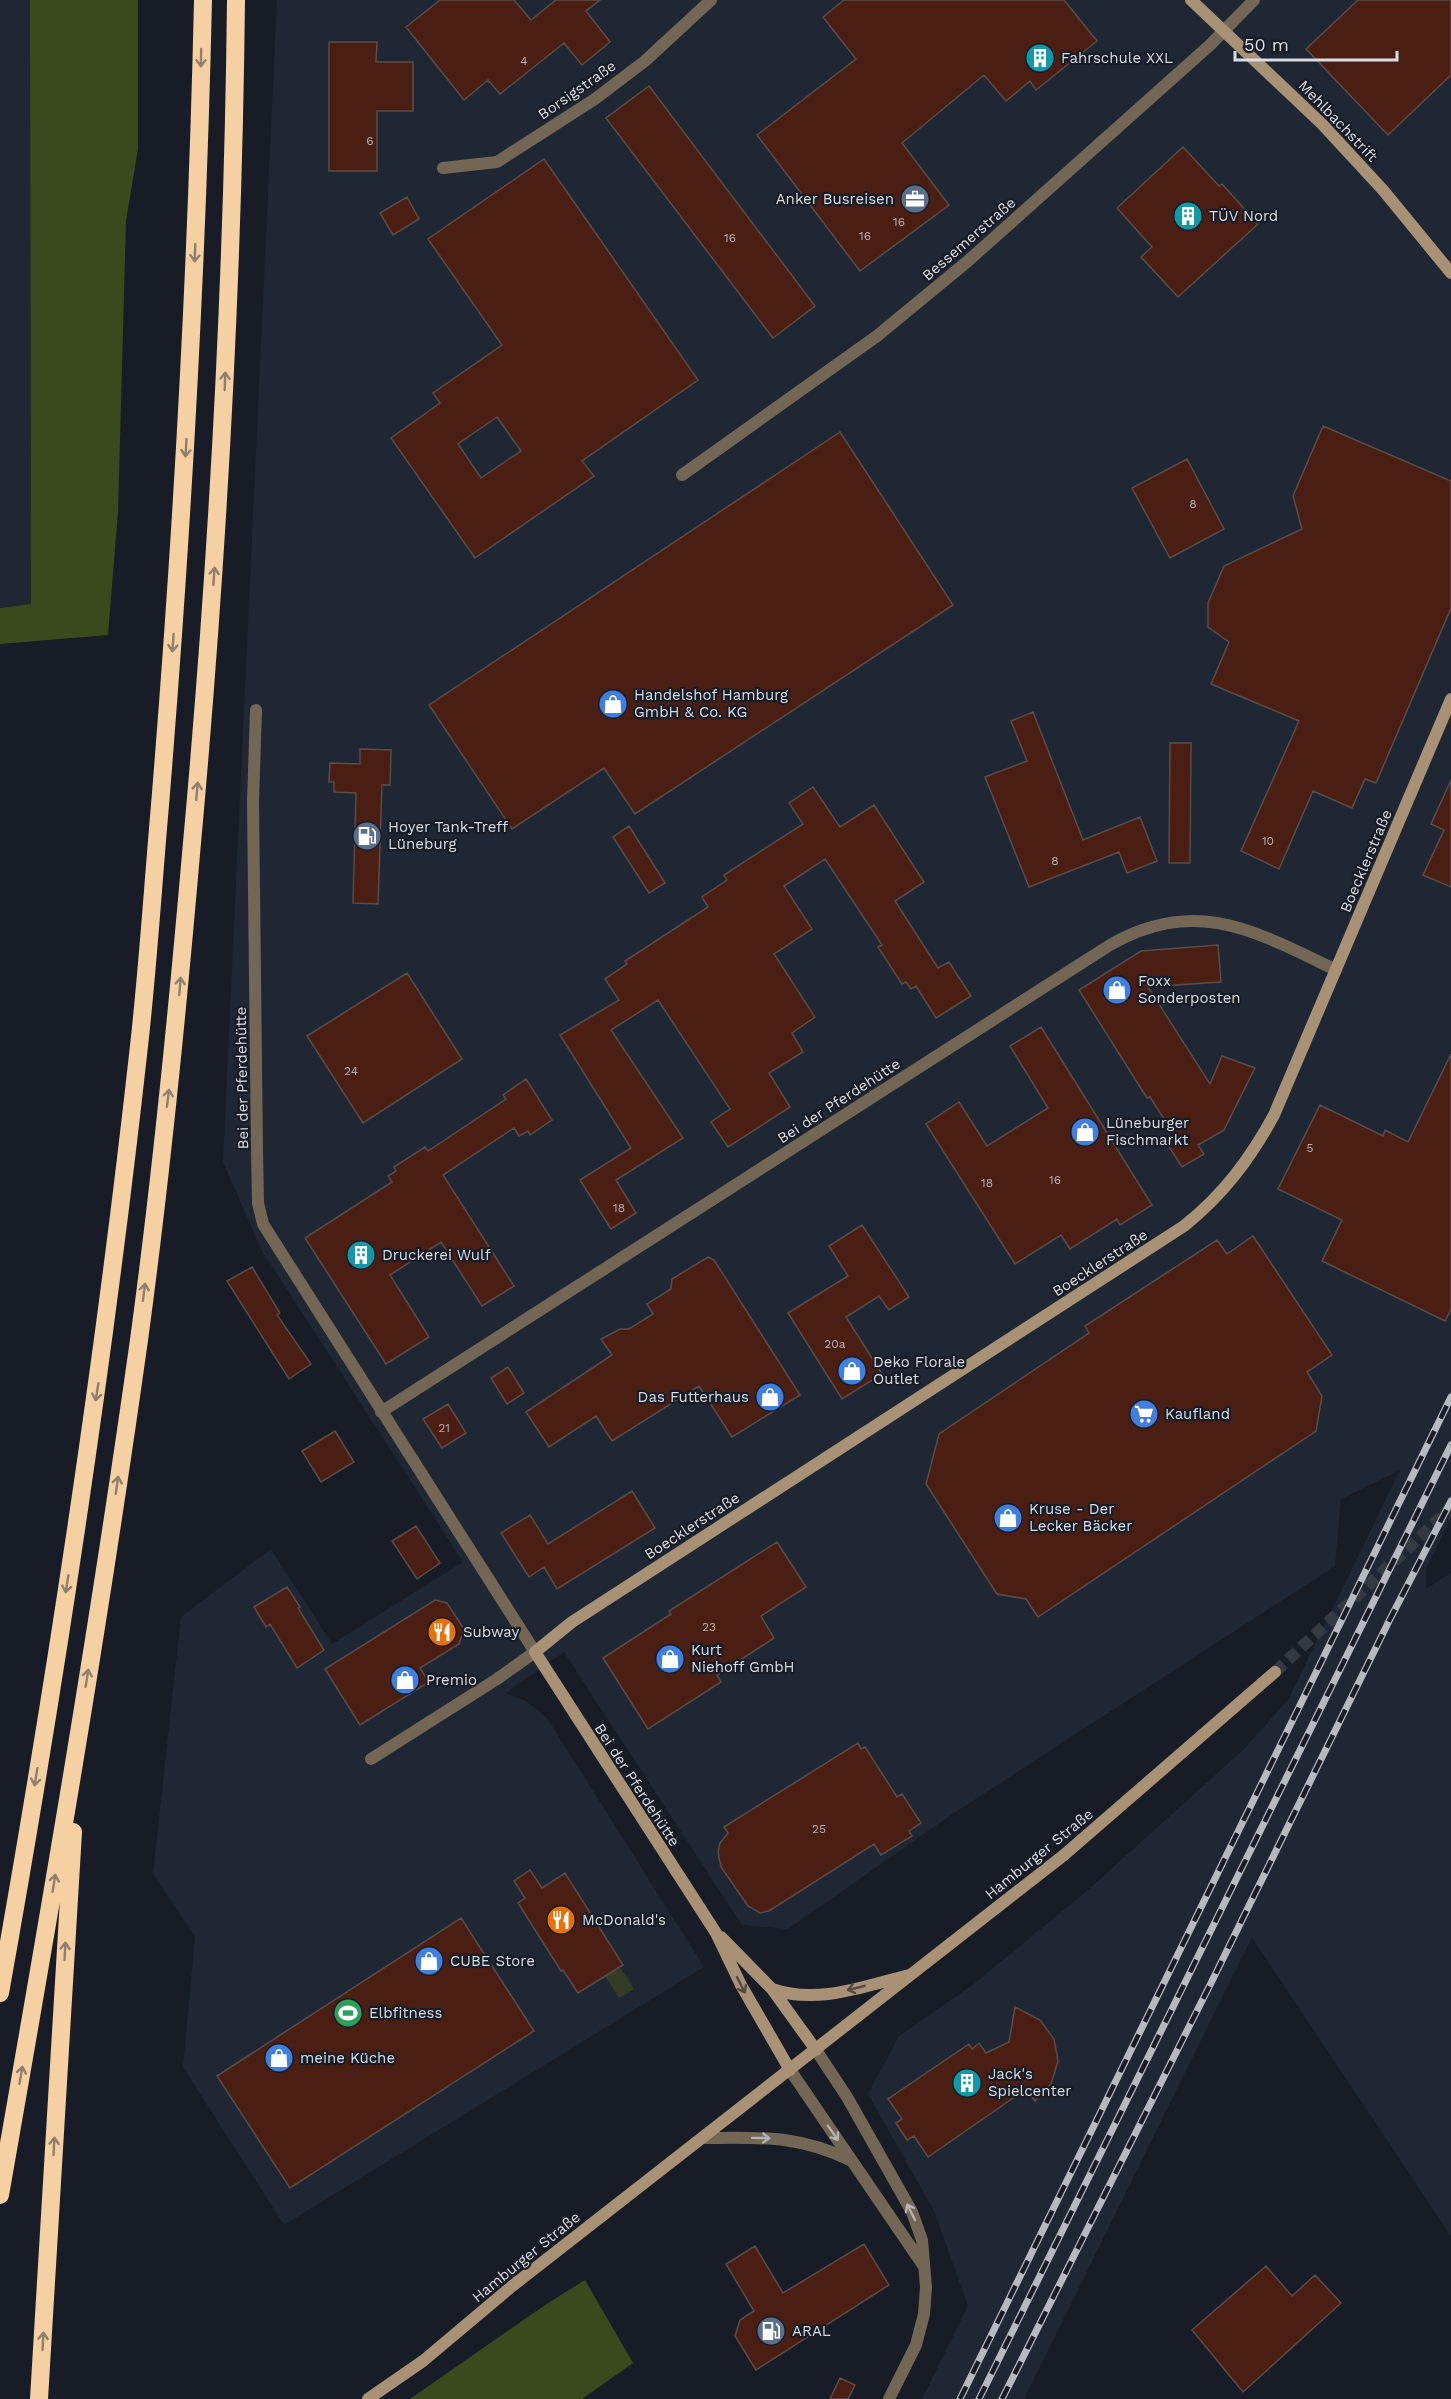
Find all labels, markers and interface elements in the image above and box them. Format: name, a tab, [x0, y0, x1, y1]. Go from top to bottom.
scale bar	[1235, 24, 1397, 62]
text: 50 m	[1244, 34, 1289, 55]
building icon: Fahrschule XXL	[1024, 42, 1056, 74]
one-way arrow	[196, 48, 207, 68]
place label: Fahrschule XXL	[1061, 49, 1173, 67]
house number: 4	[520, 54, 528, 68]
street label: Borsigstraße	[535, 57, 619, 123]
street label: Mehlbachstrift	[1295, 76, 1382, 166]
house number: 6	[366, 134, 374, 148]
office icon: Anker Busreisen	[899, 183, 931, 215]
place label: Anker Busreisen	[776, 190, 894, 208]
street label: Bessemerstraße	[919, 193, 1019, 285]
building icon: TÜV Nord	[1172, 200, 1204, 232]
place label: TÜV Nord	[1209, 207, 1278, 225]
house number: 16	[893, 215, 905, 229]
house number: 16	[859, 229, 871, 243]
house number: 16	[724, 231, 736, 245]
one-way arrow	[189, 243, 200, 263]
one-way arrow	[220, 372, 231, 392]
one-way arrow	[180, 438, 191, 458]
house number: 8	[1189, 497, 1197, 511]
one-way arrow	[209, 567, 220, 587]
one-way arrow	[167, 632, 178, 652]
place label: Handelshof Hamburg GmbH & Co. KG	[634, 686, 788, 721]
shop icon: Handelshof Hamburg GmbH & Co. KG	[597, 688, 629, 720]
one-way arrow	[192, 782, 203, 802]
street label: Boecklerstraße	[1336, 807, 1396, 915]
place label: Hoyer Tank-Treff Lüneburg	[388, 818, 508, 853]
fuel station icon: Hoyer Tank-Treff Lüneburg	[351, 820, 383, 852]
house number: 10	[1262, 834, 1274, 848]
house number: 8	[1051, 854, 1059, 868]
place label: Foxx Sonderposten	[1138, 972, 1241, 1007]
shop icon: Foxx Sonderposten	[1101, 974, 1133, 1006]
one-way arrow	[175, 976, 186, 996]
street label: Bei der Pferdehütte	[232, 1006, 252, 1150]
street label: Bei der Pferdehütte	[774, 1055, 904, 1147]
house number: 24	[344, 1064, 358, 1078]
one-way arrow	[163, 1089, 174, 1109]
place label: Lüneburger Fischmarkt	[1106, 1114, 1189, 1149]
shop icon: Lüneburger Fischmarkt	[1069, 1116, 1101, 1148]
house number: 5	[1307, 1141, 1314, 1155]
house number: 16	[1049, 1173, 1061, 1187]
house number: 18	[981, 1176, 993, 1190]
house number: 18	[613, 1201, 625, 1215]
street label: Boecklerstraße	[1049, 1226, 1151, 1300]
building icon: Druckerei Wulf	[345, 1239, 377, 1271]
place label: Druckerei Wulf	[382, 1246, 491, 1264]
one-way arrow	[139, 1282, 150, 1302]
house number: 20a	[824, 1337, 846, 1351]
place label: Deko Florale Outlet	[873, 1353, 965, 1388]
shop icon: Deko Florale Outlet	[836, 1355, 868, 1387]
one-way arrow	[91, 1381, 102, 1401]
shop icon: Das Futterhaus	[754, 1381, 786, 1413]
place label: Das Futterhaus	[638, 1388, 749, 1406]
supermarket icon: Kaufland	[1128, 1398, 1160, 1430]
place label: Kaufland	[1165, 1405, 1230, 1423]
house number: 21	[438, 1421, 450, 1435]
one-way arrow	[111, 1476, 122, 1495]
street label: Boecklerstraße	[641, 1489, 743, 1563]
place label: Kruse - Der Lecker Bäcker	[1029, 1500, 1132, 1535]
shop icon: Kruse - Der Lecker Bäcker	[992, 1502, 1024, 1534]
one-way arrow	[61, 1574, 72, 1594]
restaurant icon: Subway	[426, 1616, 458, 1648]
house number: 23	[702, 1620, 716, 1634]
place label: Subway	[463, 1623, 519, 1641]
place label: Kurt Niehoff GmbH	[691, 1641, 795, 1676]
shop icon: Kurt Niehoff GmbH	[654, 1643, 686, 1675]
shop icon: Premio	[389, 1664, 421, 1696]
one-way arrow	[82, 1668, 93, 1688]
place label: Premio	[426, 1671, 477, 1689]
street label: Bei der Pferdehütte	[591, 1720, 683, 1850]
one-way arrow	[31, 1767, 42, 1786]
street label: Hamburger Straße	[981, 1805, 1097, 1903]
house number: 25	[812, 1822, 826, 1836]
one-way arrow	[49, 1873, 60, 1893]
restaurant icon: McDonald's	[545, 1904, 577, 1936]
place label: McDonald's	[582, 1911, 666, 1929]
one-way arrow	[60, 1942, 71, 1962]
shop icon: CUBE Store	[413, 1945, 445, 1977]
place label: CUBE Store	[450, 1952, 535, 1970]
one-way arrow	[736, 1976, 747, 1994]
one-way arrow	[847, 1983, 866, 1995]
sports icon: Elbfitness	[332, 1997, 364, 2029]
place label: Elbfitness	[369, 2004, 442, 2022]
shop icon: meine Küche	[263, 2042, 295, 2074]
place label: meine Küche	[300, 2049, 395, 2067]
place label: Jack's Spielcenter	[988, 2065, 1071, 2100]
one-way arrow	[16, 2066, 27, 2085]
building icon: Jack's Spielcenter	[951, 2067, 983, 2099]
one-way arrow	[827, 2124, 839, 2140]
one-way arrow	[750, 2132, 770, 2144]
one-way arrow	[49, 2136, 60, 2156]
one-way arrow	[905, 2203, 917, 2221]
street label: Hamburger Straße	[468, 2208, 584, 2306]
fuel station icon: ARAL	[755, 2315, 787, 2347]
place label: ARAL	[792, 2322, 831, 2340]
one-way arrow	[37, 2331, 48, 2351]

